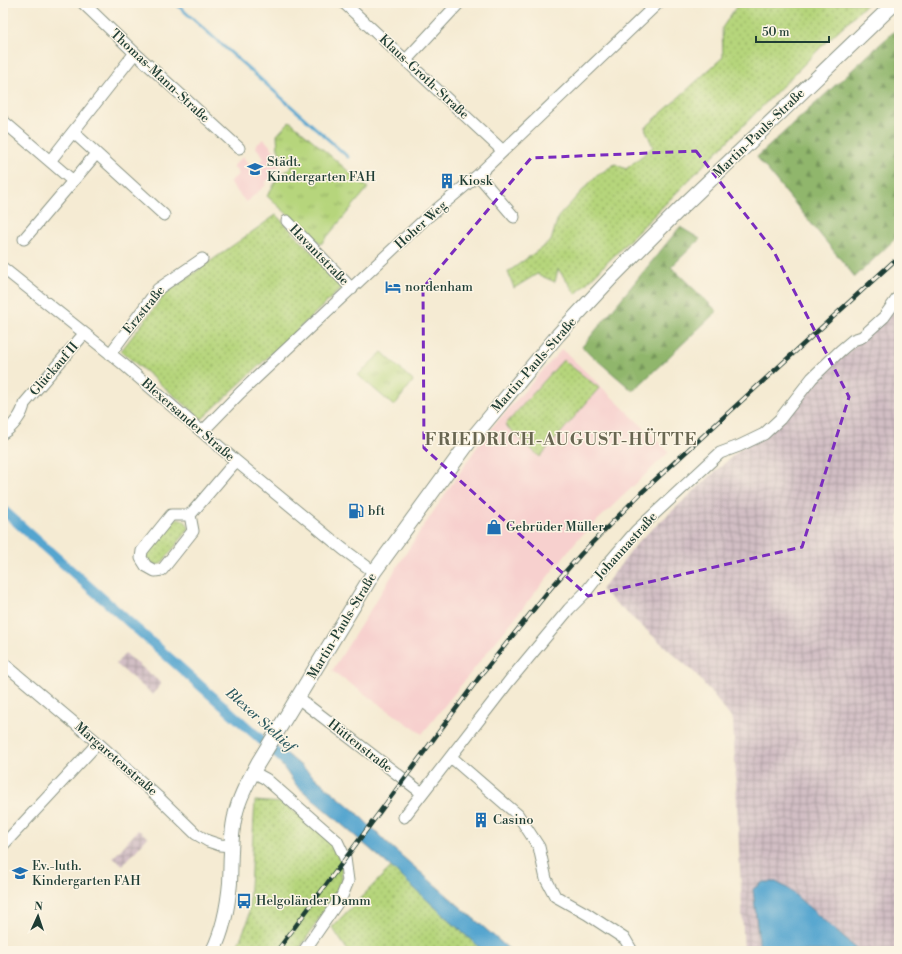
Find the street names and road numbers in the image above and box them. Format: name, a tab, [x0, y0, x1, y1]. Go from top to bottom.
street label: Thomas-Mann-Straße	[107, 26, 213, 126]
street label: Klaus-Groth-Straße	[376, 31, 472, 123]
street label: Martin-Pauls-Straße	[710, 85, 808, 181]
street label: Hoher Weg	[392, 197, 451, 253]
street label: Havantstraße	[286, 221, 352, 289]
street label: Erzstraße	[120, 282, 168, 337]
street label: Martin-Pauls-Straße	[488, 314, 580, 416]
street label: Glückauf II	[26, 339, 82, 399]
street label: Blexersander Straße	[137, 374, 238, 465]
street label: Johannastraße	[591, 508, 661, 584]
street label: Martin-Pauls-Straße	[304, 570, 380, 682]
street label: Hüttenstraße	[324, 716, 396, 776]
street label: Margaretenstraße	[71, 719, 161, 799]

